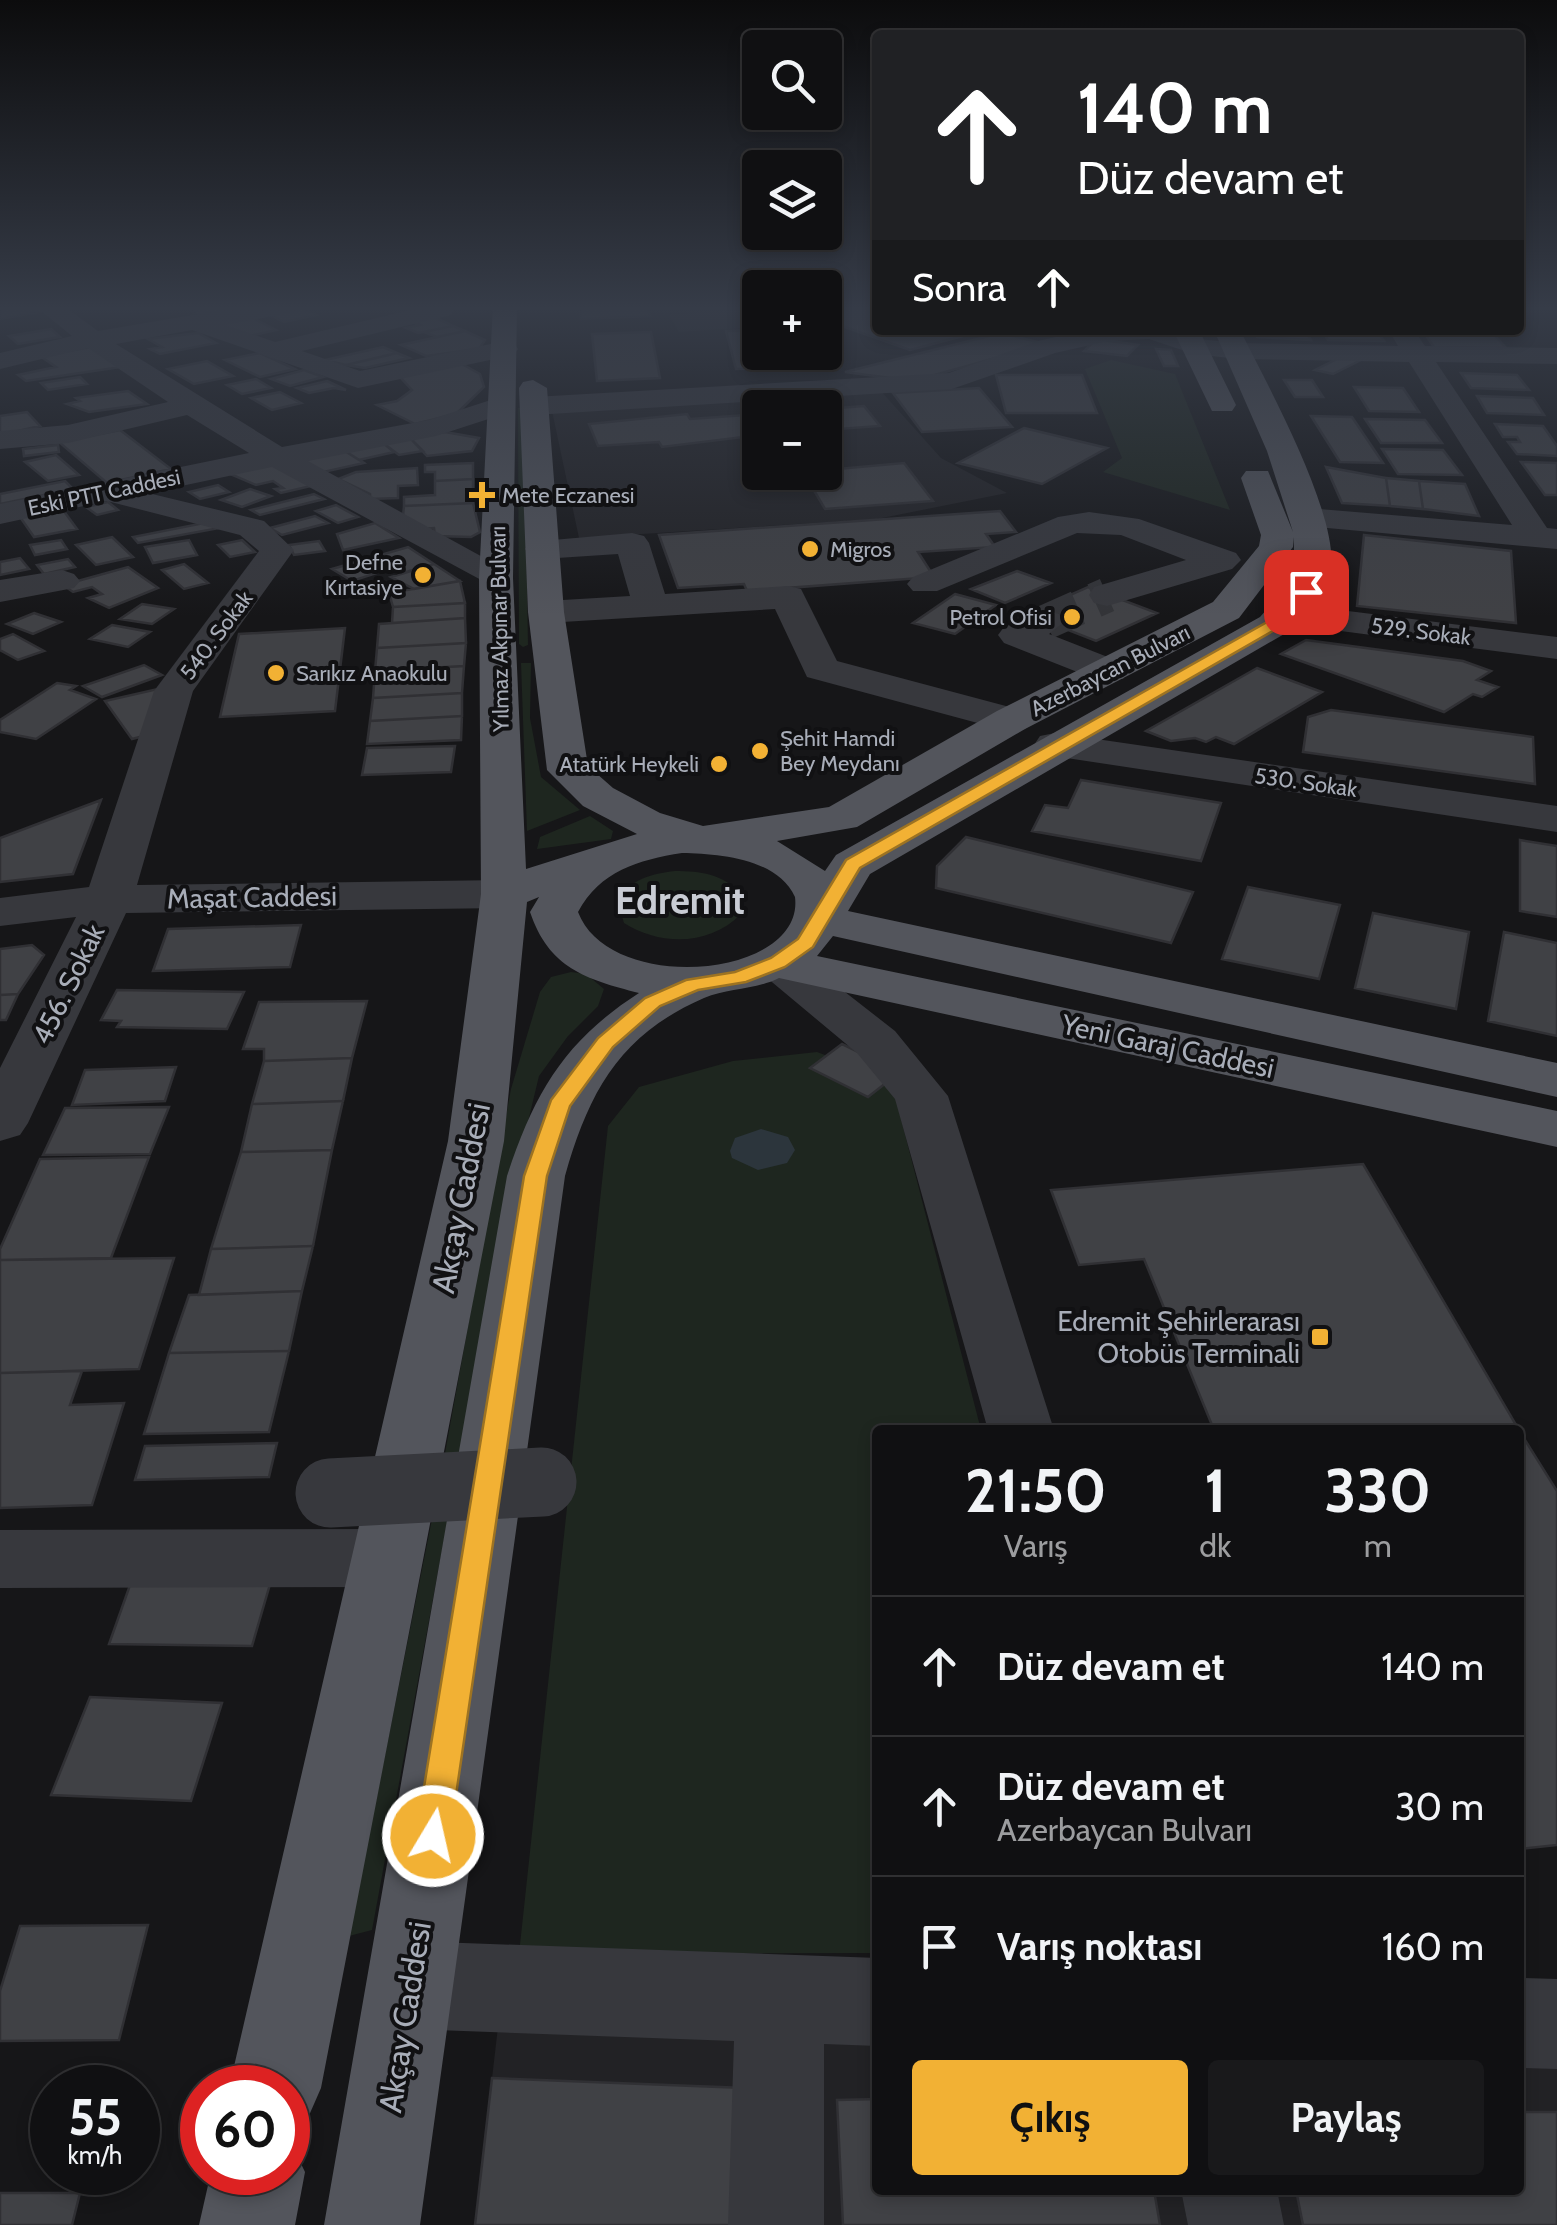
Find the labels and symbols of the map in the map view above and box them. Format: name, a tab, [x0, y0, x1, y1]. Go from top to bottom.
street label: Eski PTT Caddesi	[25, 463, 183, 522]
place label: Mete Eczanesi	[502, 482, 634, 509]
marker: Mete Eczanesi	[471, 484, 493, 506]
street label: Yılmaz Akpınar Bulvarı	[484, 526, 515, 733]
place label: Migros	[830, 536, 891, 563]
marker: Migros	[799, 538, 821, 560]
place label: Defne Kırtasiye	[325, 549, 403, 601]
pin	[1264, 550, 1349, 635]
marker: Defne Kırtasiye	[412, 564, 434, 586]
street label: 540. Sokak	[174, 585, 259, 685]
place label: Petrol Ofisi	[950, 604, 1052, 631]
marker: Petrol Ofisi	[1061, 606, 1083, 628]
street label: 529. Sokak	[1370, 612, 1472, 651]
street label: Azerbaycan Bulvarı	[1026, 619, 1194, 722]
place label: Sarıkız Anaokulu	[296, 660, 447, 687]
marker: Sarıkız Anaokulu	[265, 662, 287, 684]
place label: Şehit Hamdi Bey Meydanı	[780, 725, 900, 777]
marker: Şehit Hamdi Bey Meydanı	[749, 740, 771, 762]
place label: Atatürk Heykeli	[560, 751, 699, 778]
marker: Atatürk Heykeli	[708, 753, 730, 775]
street label: 530. Sokak	[1253, 762, 1359, 803]
district label: Edremit	[615, 877, 745, 924]
street label: Maşat Caddesi	[167, 879, 337, 915]
street label: 456. Sokak	[24, 918, 112, 1050]
street label: Yeni Garaj Caddesi	[1058, 1007, 1277, 1085]
street label: Akçay Caddesi	[423, 1099, 498, 1296]
place label: Edremit Şehirlerarası Otobüs Terminali	[1057, 1304, 1300, 1370]
marker: Edremit Şehirlerarası Otobüs Terminali	[1309, 1326, 1331, 1348]
position arrow	[381, 1784, 485, 1888]
street label: Akçay Caddesi	[370, 1919, 439, 2115]
speed limit sign: 60	[180, 2065, 310, 2195]

